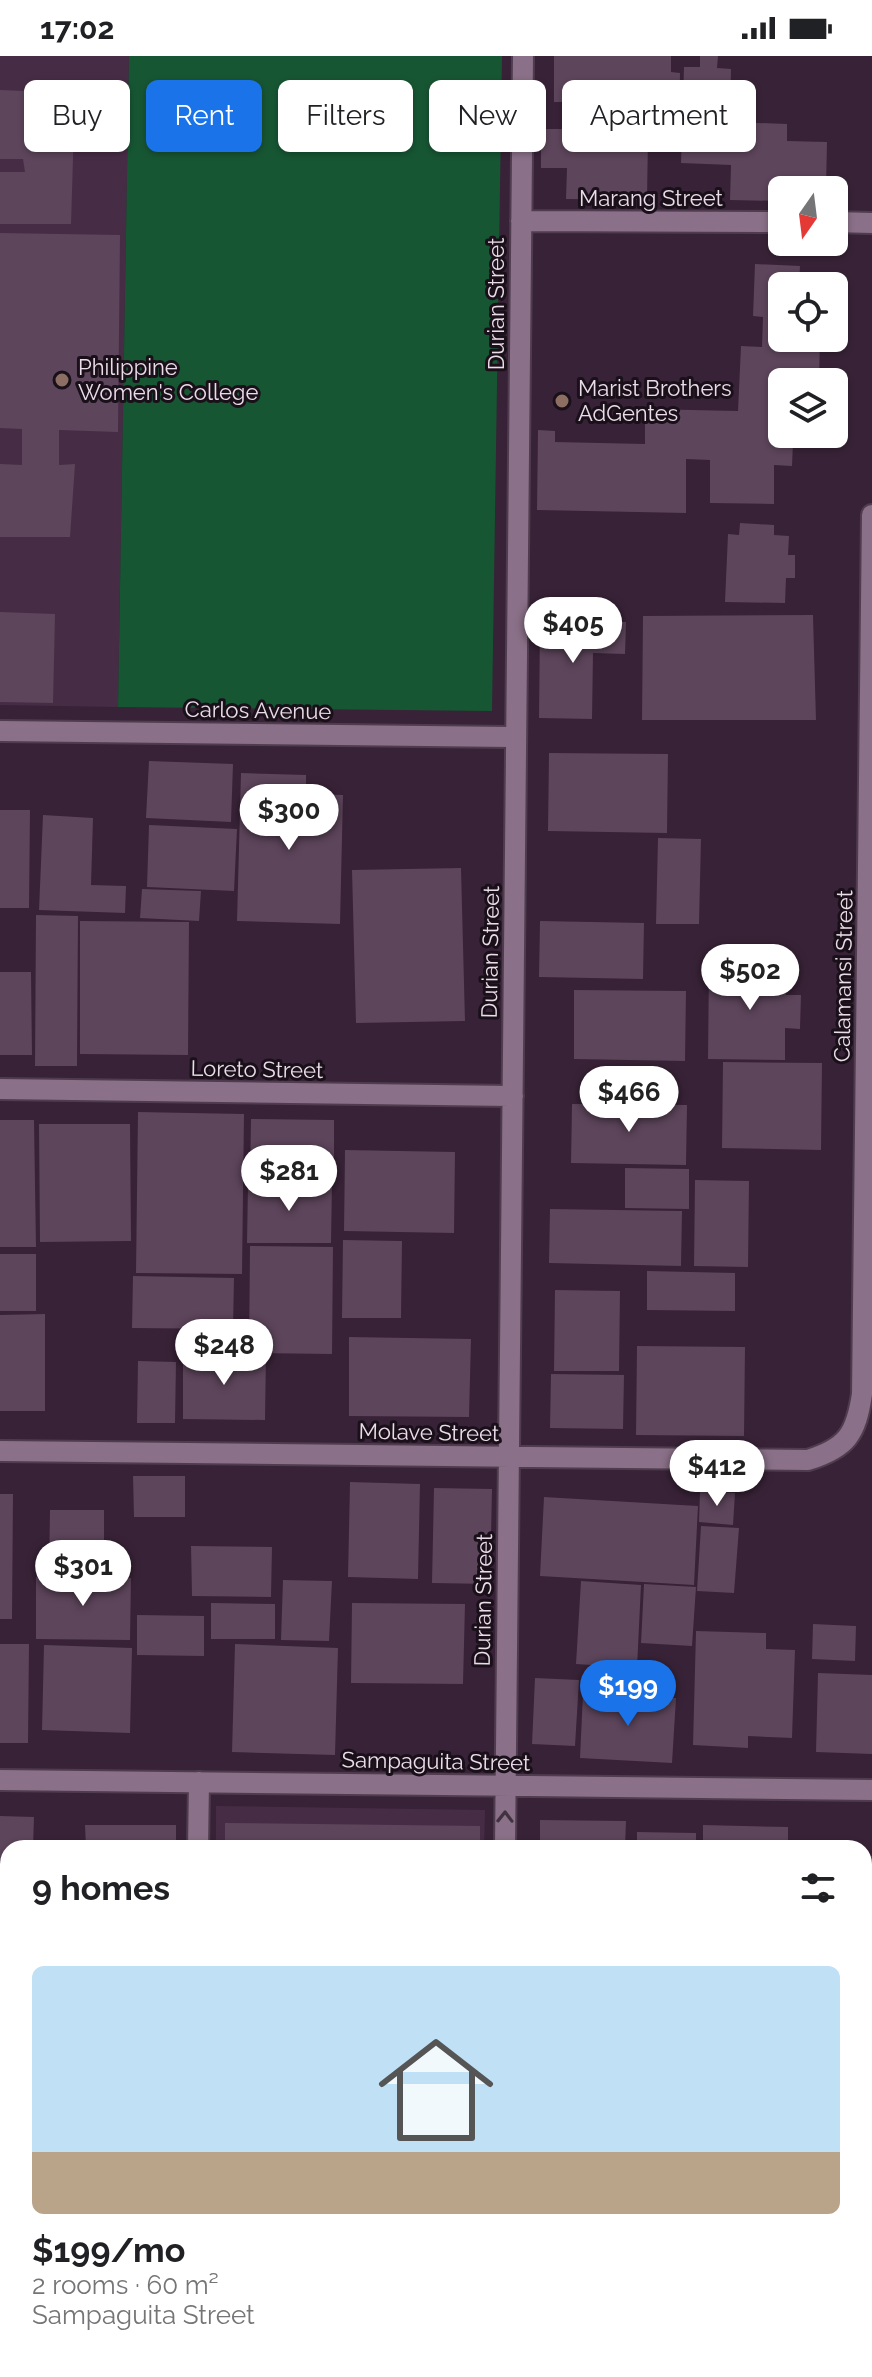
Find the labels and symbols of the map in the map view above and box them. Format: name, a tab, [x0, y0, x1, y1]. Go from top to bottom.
north arrow	[768, 176, 848, 256]
street label: Marang Street	[579, 185, 724, 211]
street label: Durian Street	[483, 237, 509, 370]
place label: Philippine Women's College	[78, 354, 258, 405]
marker: Philippine Women's College	[53, 371, 71, 389]
place label: Marist Brothers AdGentes	[578, 375, 732, 426]
marker: Marist Brothers AdGentes	[553, 392, 571, 410]
pin: $405	[526, 597, 620, 665]
street label: Carlos Avenue	[184, 696, 332, 724]
pin: $300	[242, 784, 336, 852]
street label: Durian Street	[476, 885, 504, 1019]
street label: Calamansi Street	[828, 889, 858, 1062]
pin: $502	[703, 944, 797, 1012]
street label: Loreto Street	[190, 1055, 324, 1083]
pin: $466	[582, 1066, 676, 1134]
pin: $281	[242, 1145, 336, 1213]
pin: $248	[177, 1319, 271, 1387]
street label: Molave Street	[358, 1418, 500, 1446]
pin: $412	[670, 1440, 764, 1508]
street label: Durian Street	[469, 1533, 497, 1667]
pin: $301	[36, 1540, 130, 1608]
pin: $199	[581, 1660, 675, 1728]
street label: Sampaguita Street	[342, 1746, 531, 1776]
one-way arrow	[496, 1810, 514, 1823]

